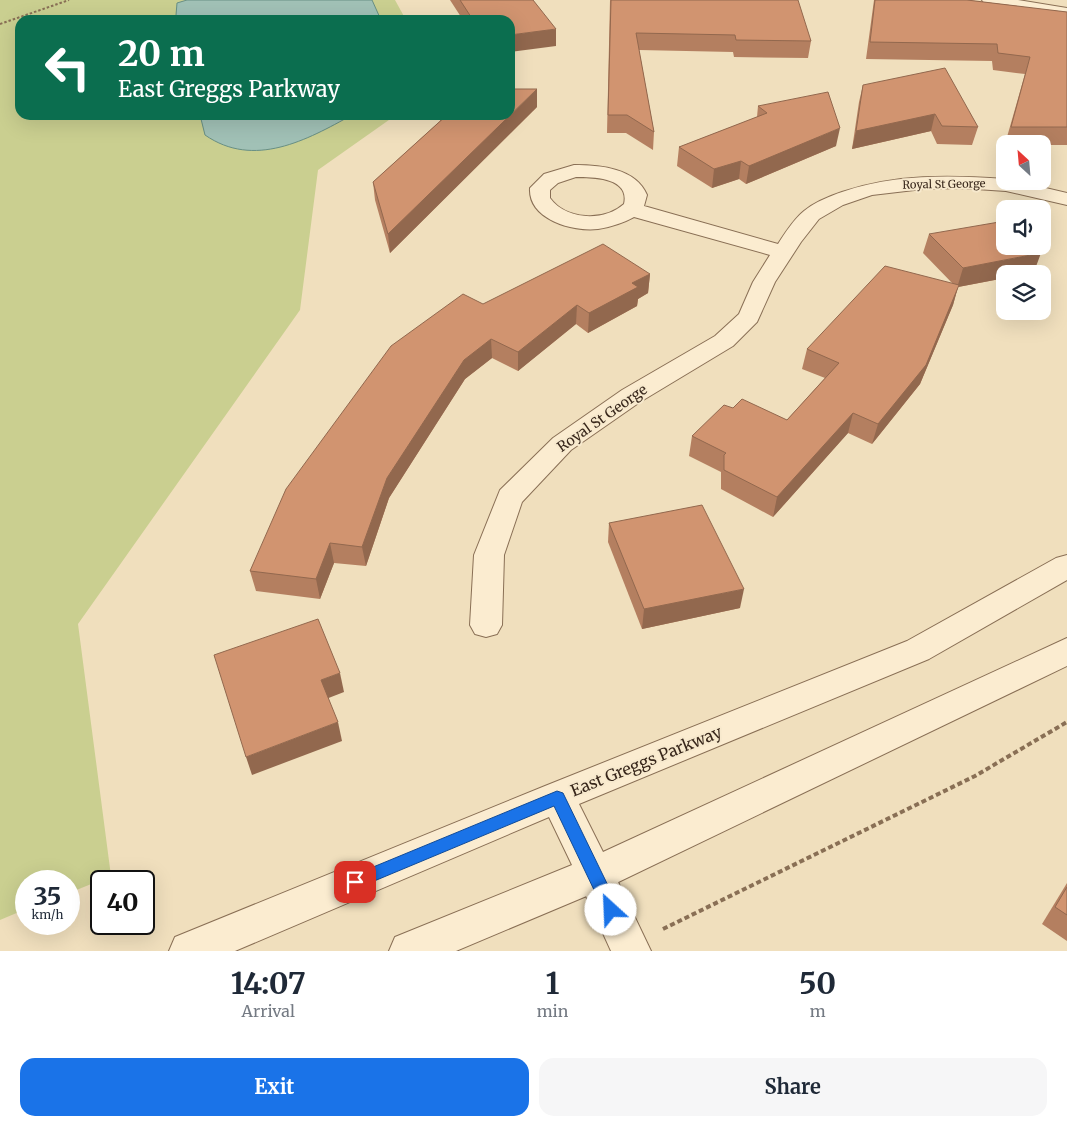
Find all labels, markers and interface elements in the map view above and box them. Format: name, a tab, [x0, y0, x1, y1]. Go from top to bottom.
text: 20 m	[118, 32, 205, 76]
icon: left	[35, 35, 100, 100]
text: East Greggs Parkway	[118, 75, 340, 103]
north arrow	[996, 135, 1051, 190]
map controls	[996, 135, 1051, 320]
street label: Royal St George	[902, 176, 986, 192]
button: sound	[996, 200, 1051, 255]
button: layers	[996, 265, 1051, 320]
street label: Royal St George	[554, 380, 650, 456]
street label: East Greggs Parkway	[567, 721, 725, 801]
pin	[334, 861, 376, 903]
icon: arrive	[341, 868, 369, 896]
speed limit sign: 40	[90, 870, 155, 935]
text: 35	[34, 880, 61, 912]
position arrow	[584, 883, 636, 935]
text: km/h	[32, 907, 63, 922]
text: 14:07	[231, 964, 306, 1002]
text: 1	[546, 964, 559, 1002]
text: 50	[799, 964, 836, 1002]
text: Arrival	[242, 1001, 295, 1021]
text: min	[537, 1001, 568, 1021]
text: m	[810, 1001, 826, 1021]
button: Exit	[20, 1058, 529, 1116]
button: Share	[539, 1058, 1047, 1116]

